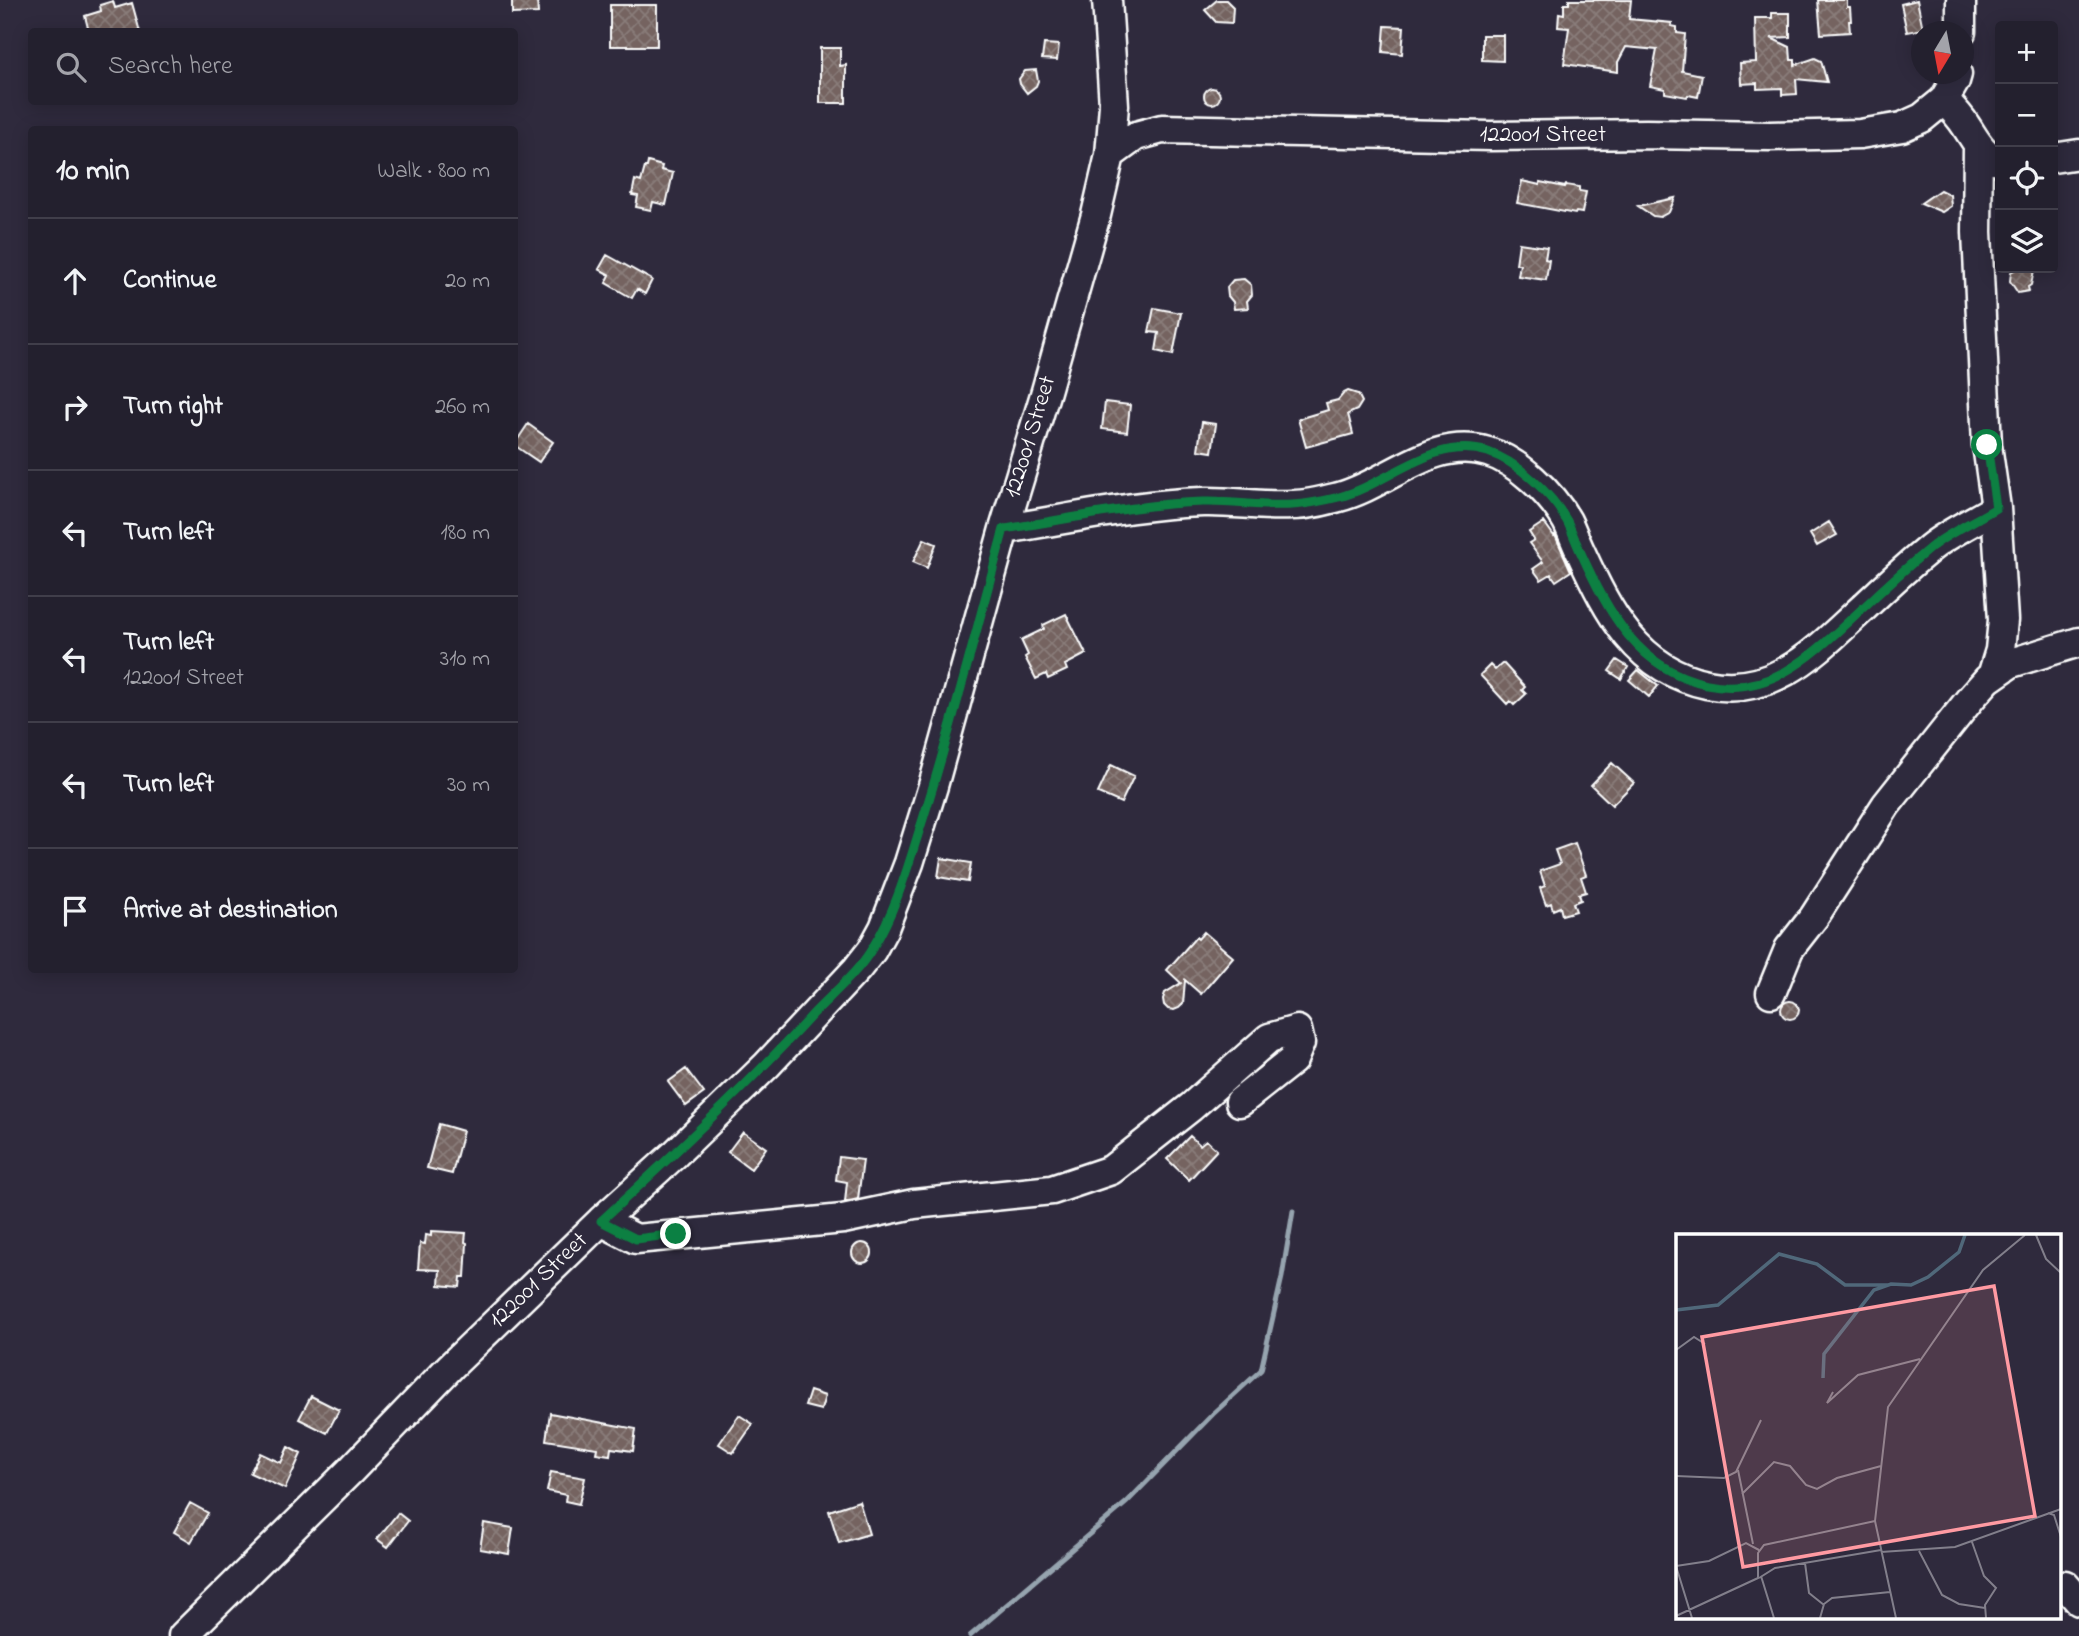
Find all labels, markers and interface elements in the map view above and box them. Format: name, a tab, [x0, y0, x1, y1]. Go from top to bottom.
north arrow	[1911, 21, 1974, 84]
map controls	[1995, 21, 2058, 273]
button: +	[1995, 21, 2058, 84]
search box	[28, 28, 518, 105]
icon: search	[52, 48, 90, 86]
text: Search here	[108, 48, 233, 86]
button: −	[1995, 84, 2058, 147]
street label: 122001 Street	[1480, 118, 1606, 153]
button: locate	[1995, 147, 2058, 210]
text: 10 min	[56, 150, 129, 194]
text: Walk · 800 m	[377, 155, 490, 188]
button: layers	[1995, 210, 2058, 273]
icon: ahead	[56, 262, 94, 300]
text: Continue	[123, 262, 216, 300]
text: 20 m	[445, 265, 490, 298]
street label: 122001 Street	[996, 371, 1066, 503]
icon: right	[56, 388, 94, 426]
text: Turn right	[123, 388, 223, 426]
text: 260 m	[435, 391, 490, 424]
route start	[1971, 429, 2002, 460]
icon: left	[56, 514, 94, 552]
text: Turn left	[123, 514, 214, 552]
text: 180 m	[441, 517, 490, 550]
text: Turn left	[123, 624, 214, 662]
icon: left	[56, 640, 94, 678]
text: 310 m	[440, 643, 490, 676]
text: 122001 Street	[123, 662, 244, 695]
icon: left	[56, 766, 94, 804]
text: Turn left	[123, 766, 214, 804]
text: 30 m	[447, 769, 490, 802]
icon: arrive	[56, 892, 94, 930]
text: Arrive at destination	[123, 892, 338, 930]
route end	[660, 1218, 691, 1249]
street label: 122001 Street	[481, 1225, 597, 1337]
inset map	[1676, 1234, 2062, 1618]

